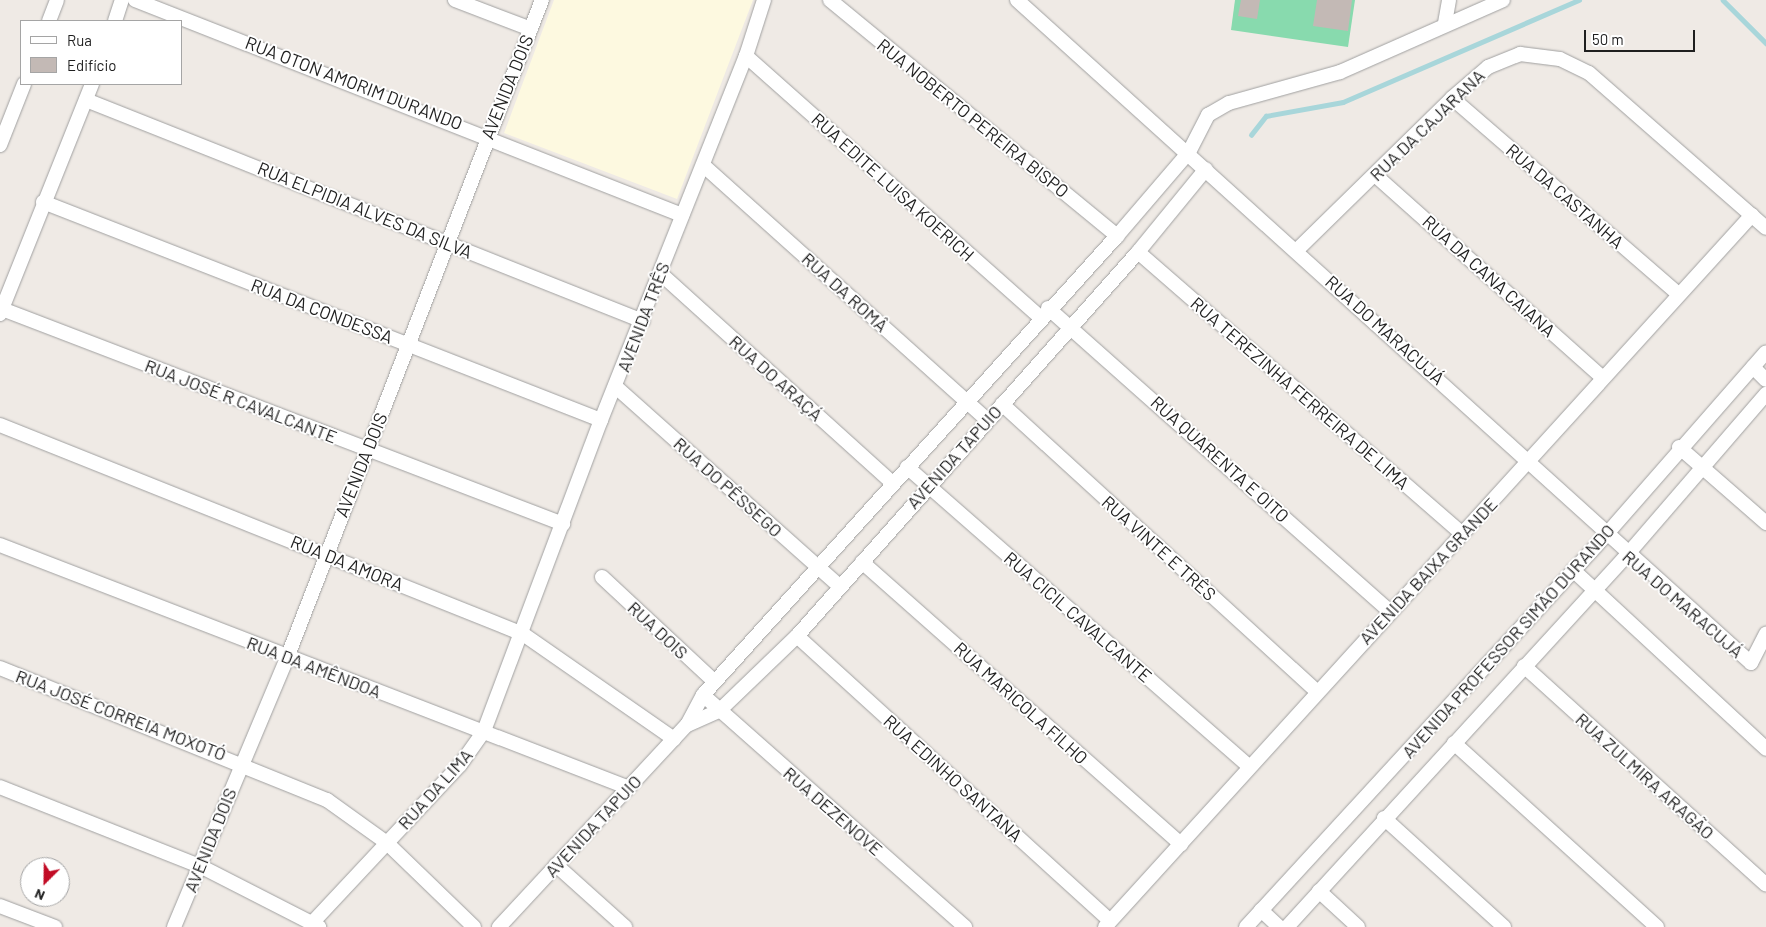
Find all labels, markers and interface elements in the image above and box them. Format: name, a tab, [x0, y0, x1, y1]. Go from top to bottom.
legend	[20, 20, 182, 85]
scale bar	[1586, 20, 1697, 52]
text: 50 m	[1592, 30, 1624, 48]
text: Rua	[67, 31, 92, 49]
street label: RUA OTON AMORIM DURANDO	[242, 31, 466, 135]
street label: AVENIDA DOIS	[476, 32, 538, 142]
street label: RUA NOBERTO PEREIRA BISPO	[873, 34, 1073, 202]
text: Edifício	[67, 56, 116, 74]
street label: RUA DA CAJARANA	[1365, 65, 1489, 185]
street label: RUA EDITE LUISA KOERICH	[807, 108, 979, 266]
street label: RUA DA CASTANHA	[1502, 139, 1628, 253]
street label: RUA ELPIDIA ALVES DA SILVA	[254, 157, 476, 263]
street label: RUA DA CANA CAIANA	[1418, 211, 1560, 341]
street label: RUA DA ROMÂ	[798, 248, 892, 336]
street label: AVENIDA TRÊS	[612, 259, 674, 375]
street label: RUA DO MARACUJÁ	[1321, 271, 1449, 389]
street label: RUA DA CONDESSA	[248, 274, 396, 348]
street label: RUA TEREZINHA FERREIRA DE LIMA	[1186, 292, 1414, 494]
street label: RUA DO ARAÇÁ	[725, 330, 827, 426]
street label: RUA JOSÉ R CAVALCANTE	[142, 354, 340, 448]
street label: RUA QUARENTA E OITO	[1146, 391, 1294, 527]
street label: AVENIDA TAPUIO	[902, 401, 1006, 513]
street label: AVENIDA DOIS	[330, 410, 392, 520]
street label: RUA DO PÊSSEGO	[669, 433, 787, 541]
street label: RUA VINTE E TRÊS	[1097, 491, 1221, 605]
street label: AVENIDA BAIXA GRANDE	[1354, 493, 1502, 649]
street label: AVENIDA PROFESSOR SIMÃO DURANDO	[1397, 520, 1619, 762]
street label: RUA DA AMORA	[287, 531, 407, 595]
street label: RUA DO MARACUJÁ	[1618, 546, 1748, 662]
street label: RUA CICIL CAVALCANTE	[1000, 547, 1156, 687]
street label: RUA DOIS	[623, 597, 693, 663]
street label: RUA DA AMÊNDOA	[244, 631, 384, 703]
street label: RUA MARICOLA FILHO	[950, 637, 1092, 769]
street label: RUA JOSÉ CORREIA MOXOTÓ	[13, 665, 229, 765]
street label: RUA ZULMIRA ARAGÃO	[1571, 708, 1719, 844]
street label: RUA EDINHO SANTANA	[879, 710, 1027, 846]
street label: RUA DA LIMA	[393, 744, 477, 834]
street label: RUA DEZENOVE	[779, 762, 887, 860]
street label: AVENIDA TAPUIO	[540, 770, 646, 882]
street label: AVENIDA DOIS	[179, 785, 241, 895]
north arrow	[20, 857, 70, 907]
text: N	[32, 886, 47, 905]

